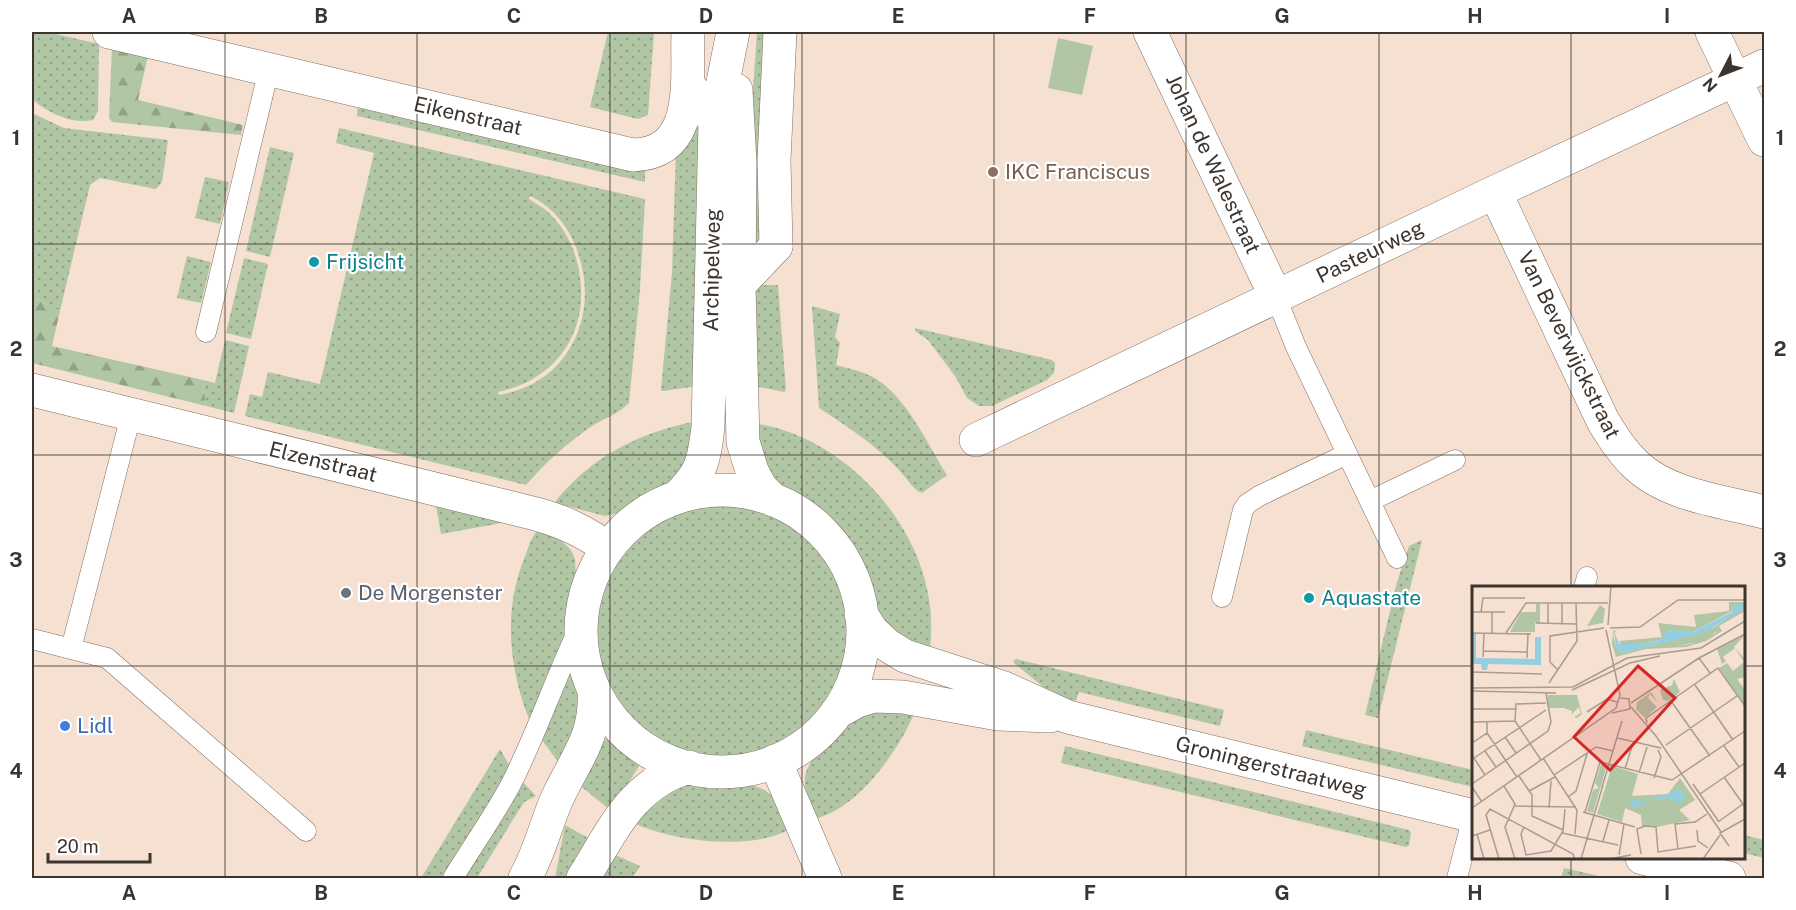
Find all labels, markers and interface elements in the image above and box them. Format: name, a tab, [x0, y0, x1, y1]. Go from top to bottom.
text: A	[122, 4, 136, 28]
text: B	[314, 4, 328, 28]
text: C	[507, 4, 521, 28]
text: D	[699, 4, 713, 28]
text: E	[892, 4, 904, 28]
text: F	[1084, 4, 1096, 28]
text: G	[1274, 4, 1290, 28]
text: H	[1467, 4, 1483, 28]
text: I	[1664, 4, 1670, 28]
north arrow	[1691, 45, 1751, 105]
street label: Johan de Walestraat	[1161, 70, 1266, 258]
text: N	[1699, 74, 1721, 96]
street label: Eikenstraat	[411, 91, 525, 140]
text: 1	[12, 126, 20, 150]
text: 1	[1776, 126, 1784, 150]
place label: IKC Franciscus	[1005, 159, 1150, 184]
marker: IKC Franciscus	[986, 165, 1000, 179]
street label: Archipelweg	[698, 208, 725, 332]
street label: Pasteurweg	[1312, 215, 1428, 288]
street label: Van Beverwijckstraat	[1513, 247, 1626, 443]
place label: Frijsicht	[326, 249, 404, 274]
marker: Frijsicht	[307, 255, 321, 269]
text: 2	[10, 337, 22, 361]
text: 2	[1774, 337, 1786, 361]
street label: Elzenstraat	[266, 436, 380, 487]
text: 3	[9, 548, 23, 572]
text: 3	[1773, 548, 1787, 572]
place label: De Morgenster	[358, 580, 503, 605]
place label: Aquastate	[1321, 585, 1421, 610]
marker: De Morgenster	[339, 586, 353, 600]
inset map	[1472, 586, 1745, 859]
marker: Aquastate	[1302, 591, 1316, 605]
place label: Lidl	[77, 713, 113, 738]
marker: Lidl	[58, 719, 72, 733]
street label: Groningerstraatweg	[1173, 731, 1369, 802]
text: 4	[9, 759, 23, 783]
text: 4	[1773, 759, 1787, 783]
scale bar	[48, 826, 150, 864]
text: 20 m	[57, 836, 99, 857]
text: A	[122, 881, 136, 905]
text: B	[314, 881, 328, 905]
text: C	[507, 881, 521, 905]
text: D	[699, 881, 713, 905]
text: E	[892, 881, 904, 905]
text: F	[1084, 881, 1096, 905]
text: G	[1274, 881, 1290, 905]
text: H	[1467, 881, 1483, 905]
text: I	[1664, 881, 1670, 905]

